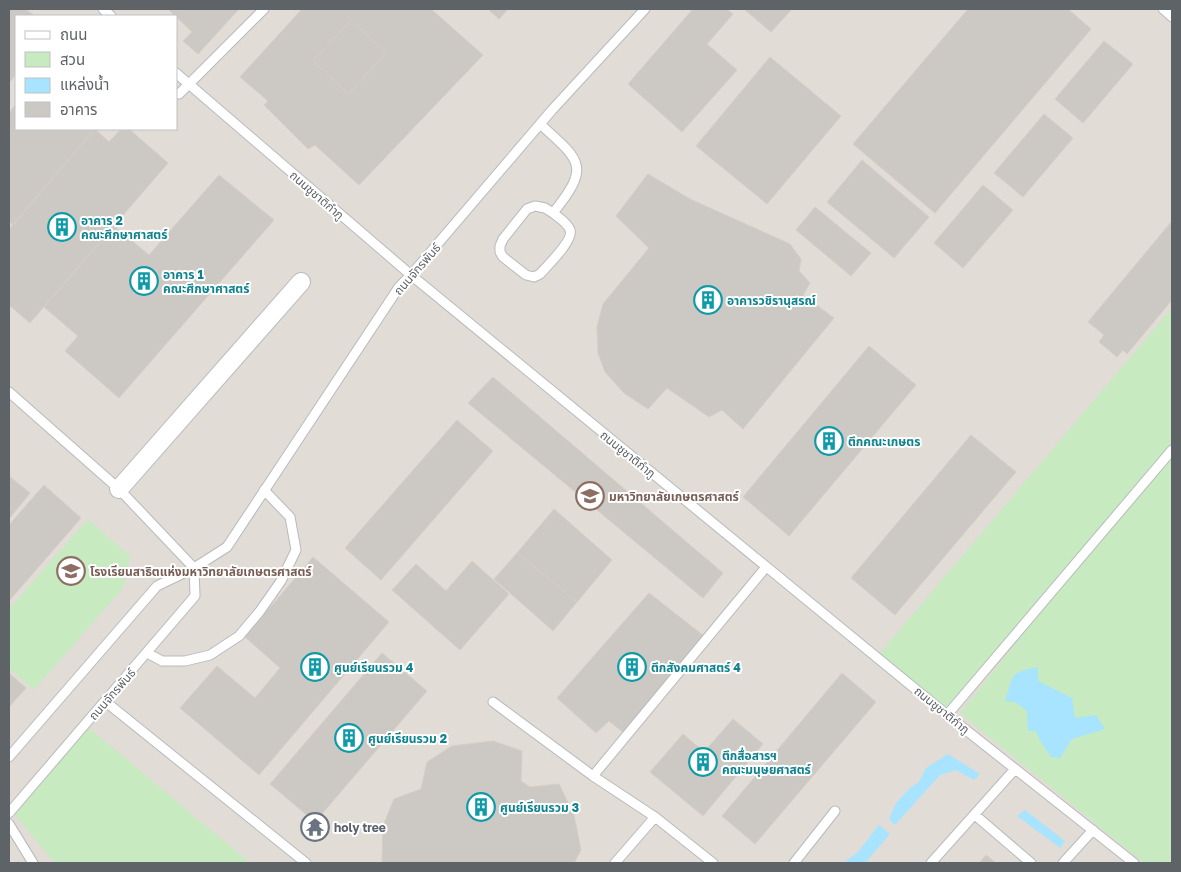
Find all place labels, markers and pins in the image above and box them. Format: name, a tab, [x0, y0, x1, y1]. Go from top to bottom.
building icon: อาคาร 2 คณะศึกษาศาสตร์	[47, 212, 77, 242]
place label: อาคาร 2 คณะศึกษาศาสตร์	[81, 213, 168, 242]
building icon: อาคาร 1 คณะศึกษาศาสตร์	[129, 266, 159, 296]
place label: อาคาร 1 คณะศึกษาศาสตร์	[163, 267, 250, 296]
building icon: อาคารวชิรานุสรณ์	[693, 285, 723, 315]
place label: อาคารวชิรานุสรณ์	[727, 293, 816, 308]
building icon: ตึกคณะเกษตร	[814, 426, 844, 456]
place label: ตึกคณะเกษตร	[848, 434, 920, 449]
school or university icon: มหาวิทยาลัยเกษตรศาสตร์	[575, 481, 605, 511]
place label: มหาวิทยาลัยเกษตรศาสตร์	[609, 489, 739, 504]
school or university icon: โรงเรียนสาธิตแห่งมหาวิทยาลัยเกษตรศาสตร์	[56, 556, 86, 586]
place label: โรงเรียนสาธิตแห่งมหาวิทยาลัยเกษตรศาสตร์	[90, 564, 312, 579]
building icon: ศูนย์เรียนรวม 4	[300, 652, 330, 682]
building icon: ตึกสังคมศาสตร์ 4	[617, 652, 647, 682]
place label: ศูนย์เรียนรวม 4	[334, 660, 414, 676]
place label: ตึกสังคมศาสตร์ 4	[651, 660, 741, 675]
building icon: ศูนย์เรียนรวม 2	[334, 723, 364, 753]
place label: ศูนย์เรียนรวม 2	[368, 731, 447, 747]
building icon: ตึกสื่อสารฯ คณะมนุษยศาสตร์	[688, 747, 718, 777]
place label: ตึกสื่อสารฯ คณะมนุษยศาสตร์	[722, 747, 811, 777]
building icon: ศูนย์เรียนรวม 3	[466, 792, 496, 822]
place label: ศูนย์เรียนรวม 3	[500, 800, 579, 816]
temple icon: holy tree	[300, 812, 330, 842]
place label: holy tree	[334, 820, 386, 835]

